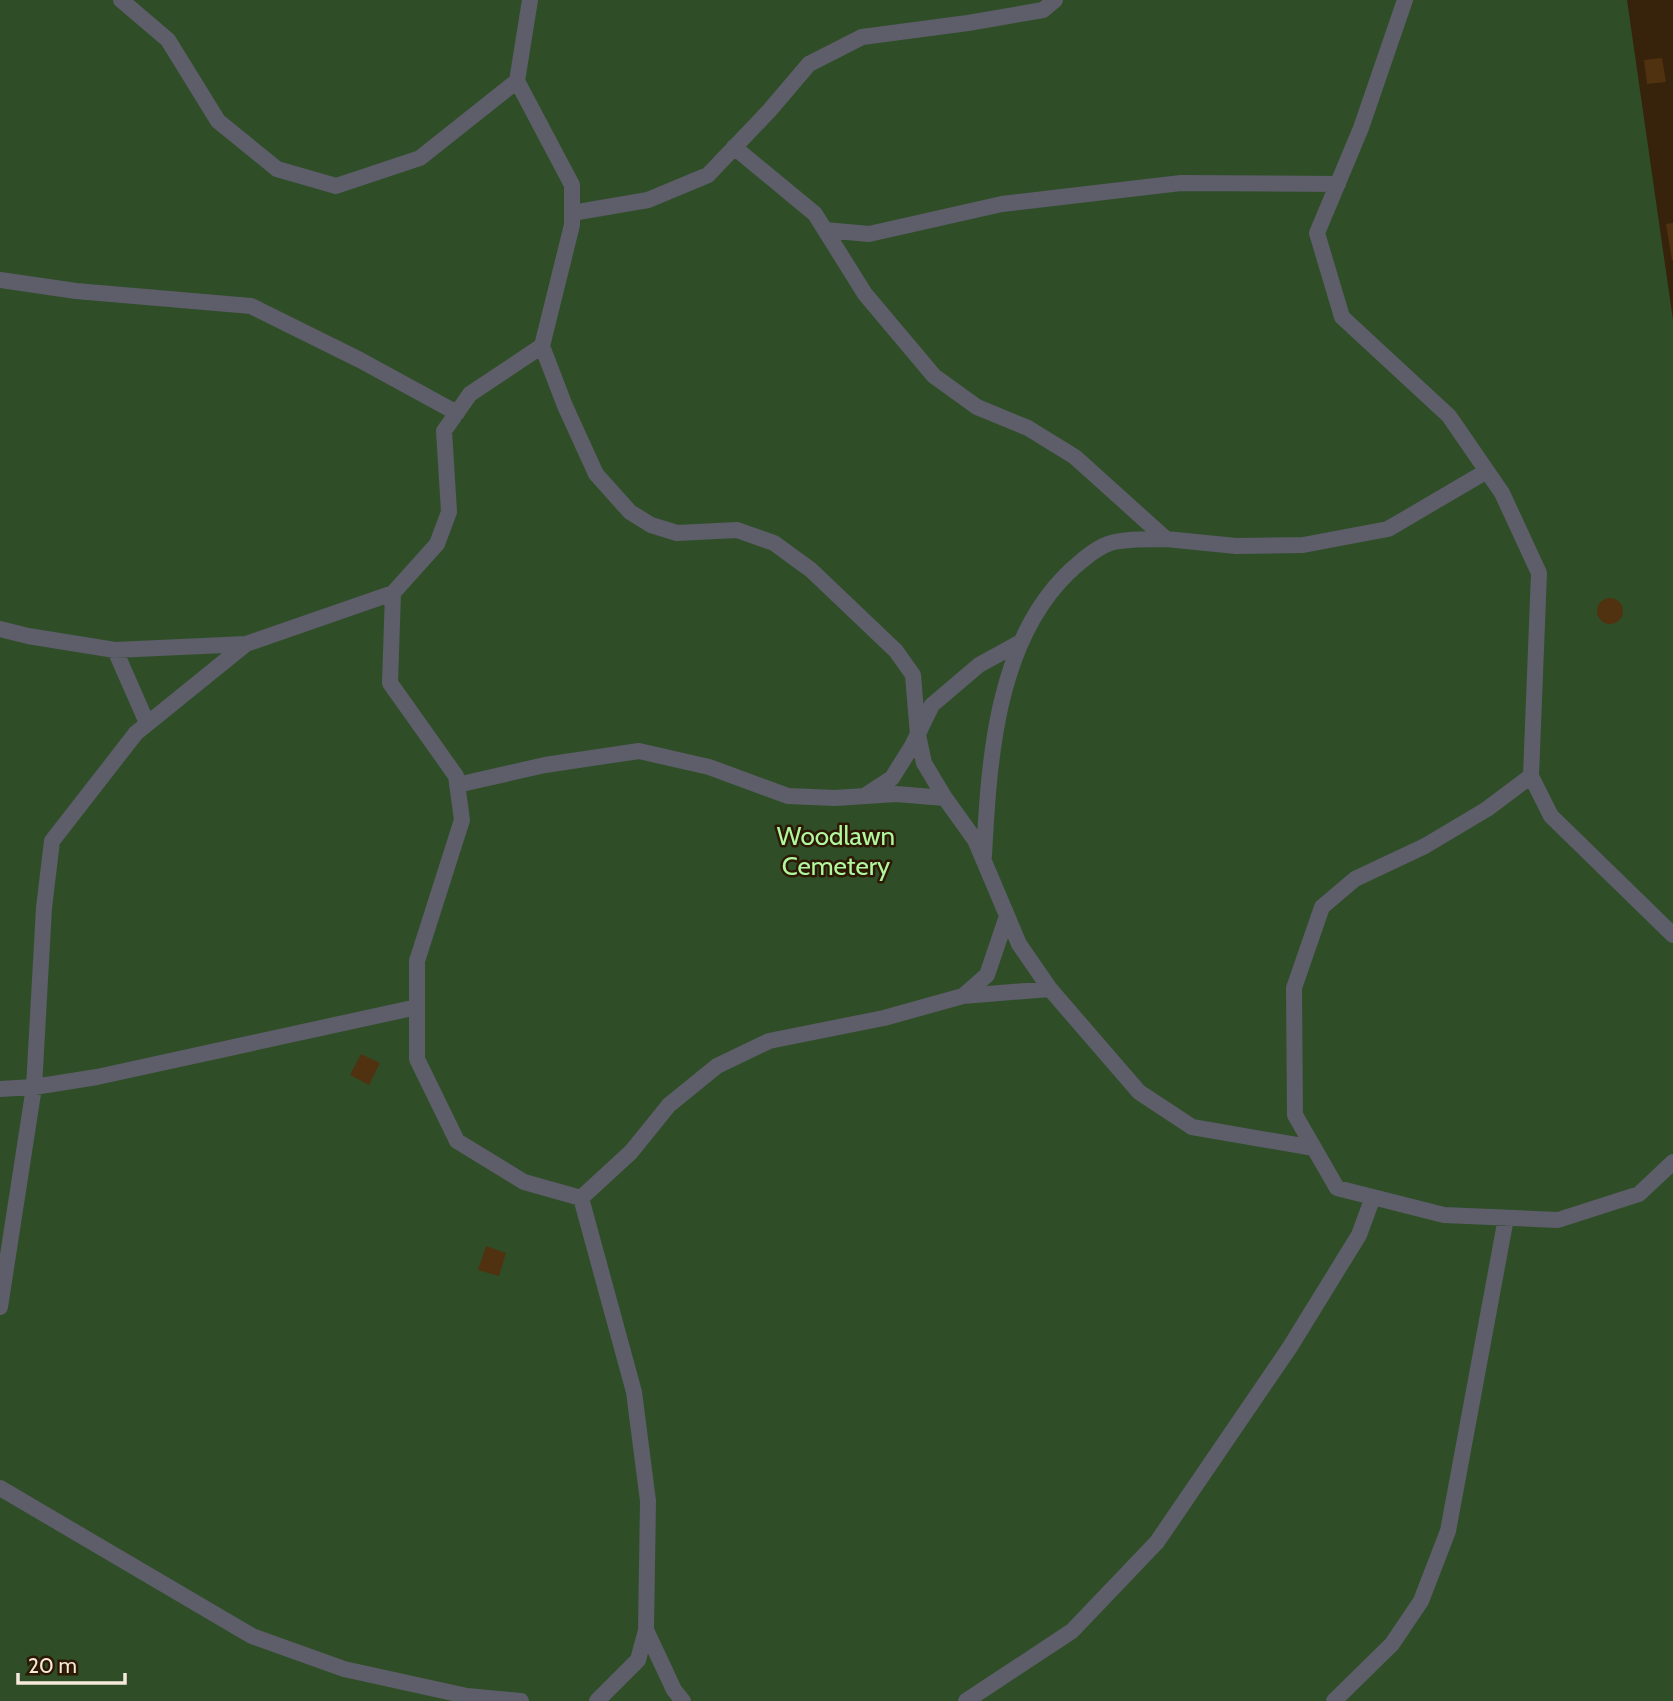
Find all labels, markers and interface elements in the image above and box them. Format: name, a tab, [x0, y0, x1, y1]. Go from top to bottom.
park label: Woodlawn Cemetery	[777, 820, 895, 882]
scale bar	[18, 1642, 124, 1686]
text: 20 m	[28, 1653, 77, 1678]

